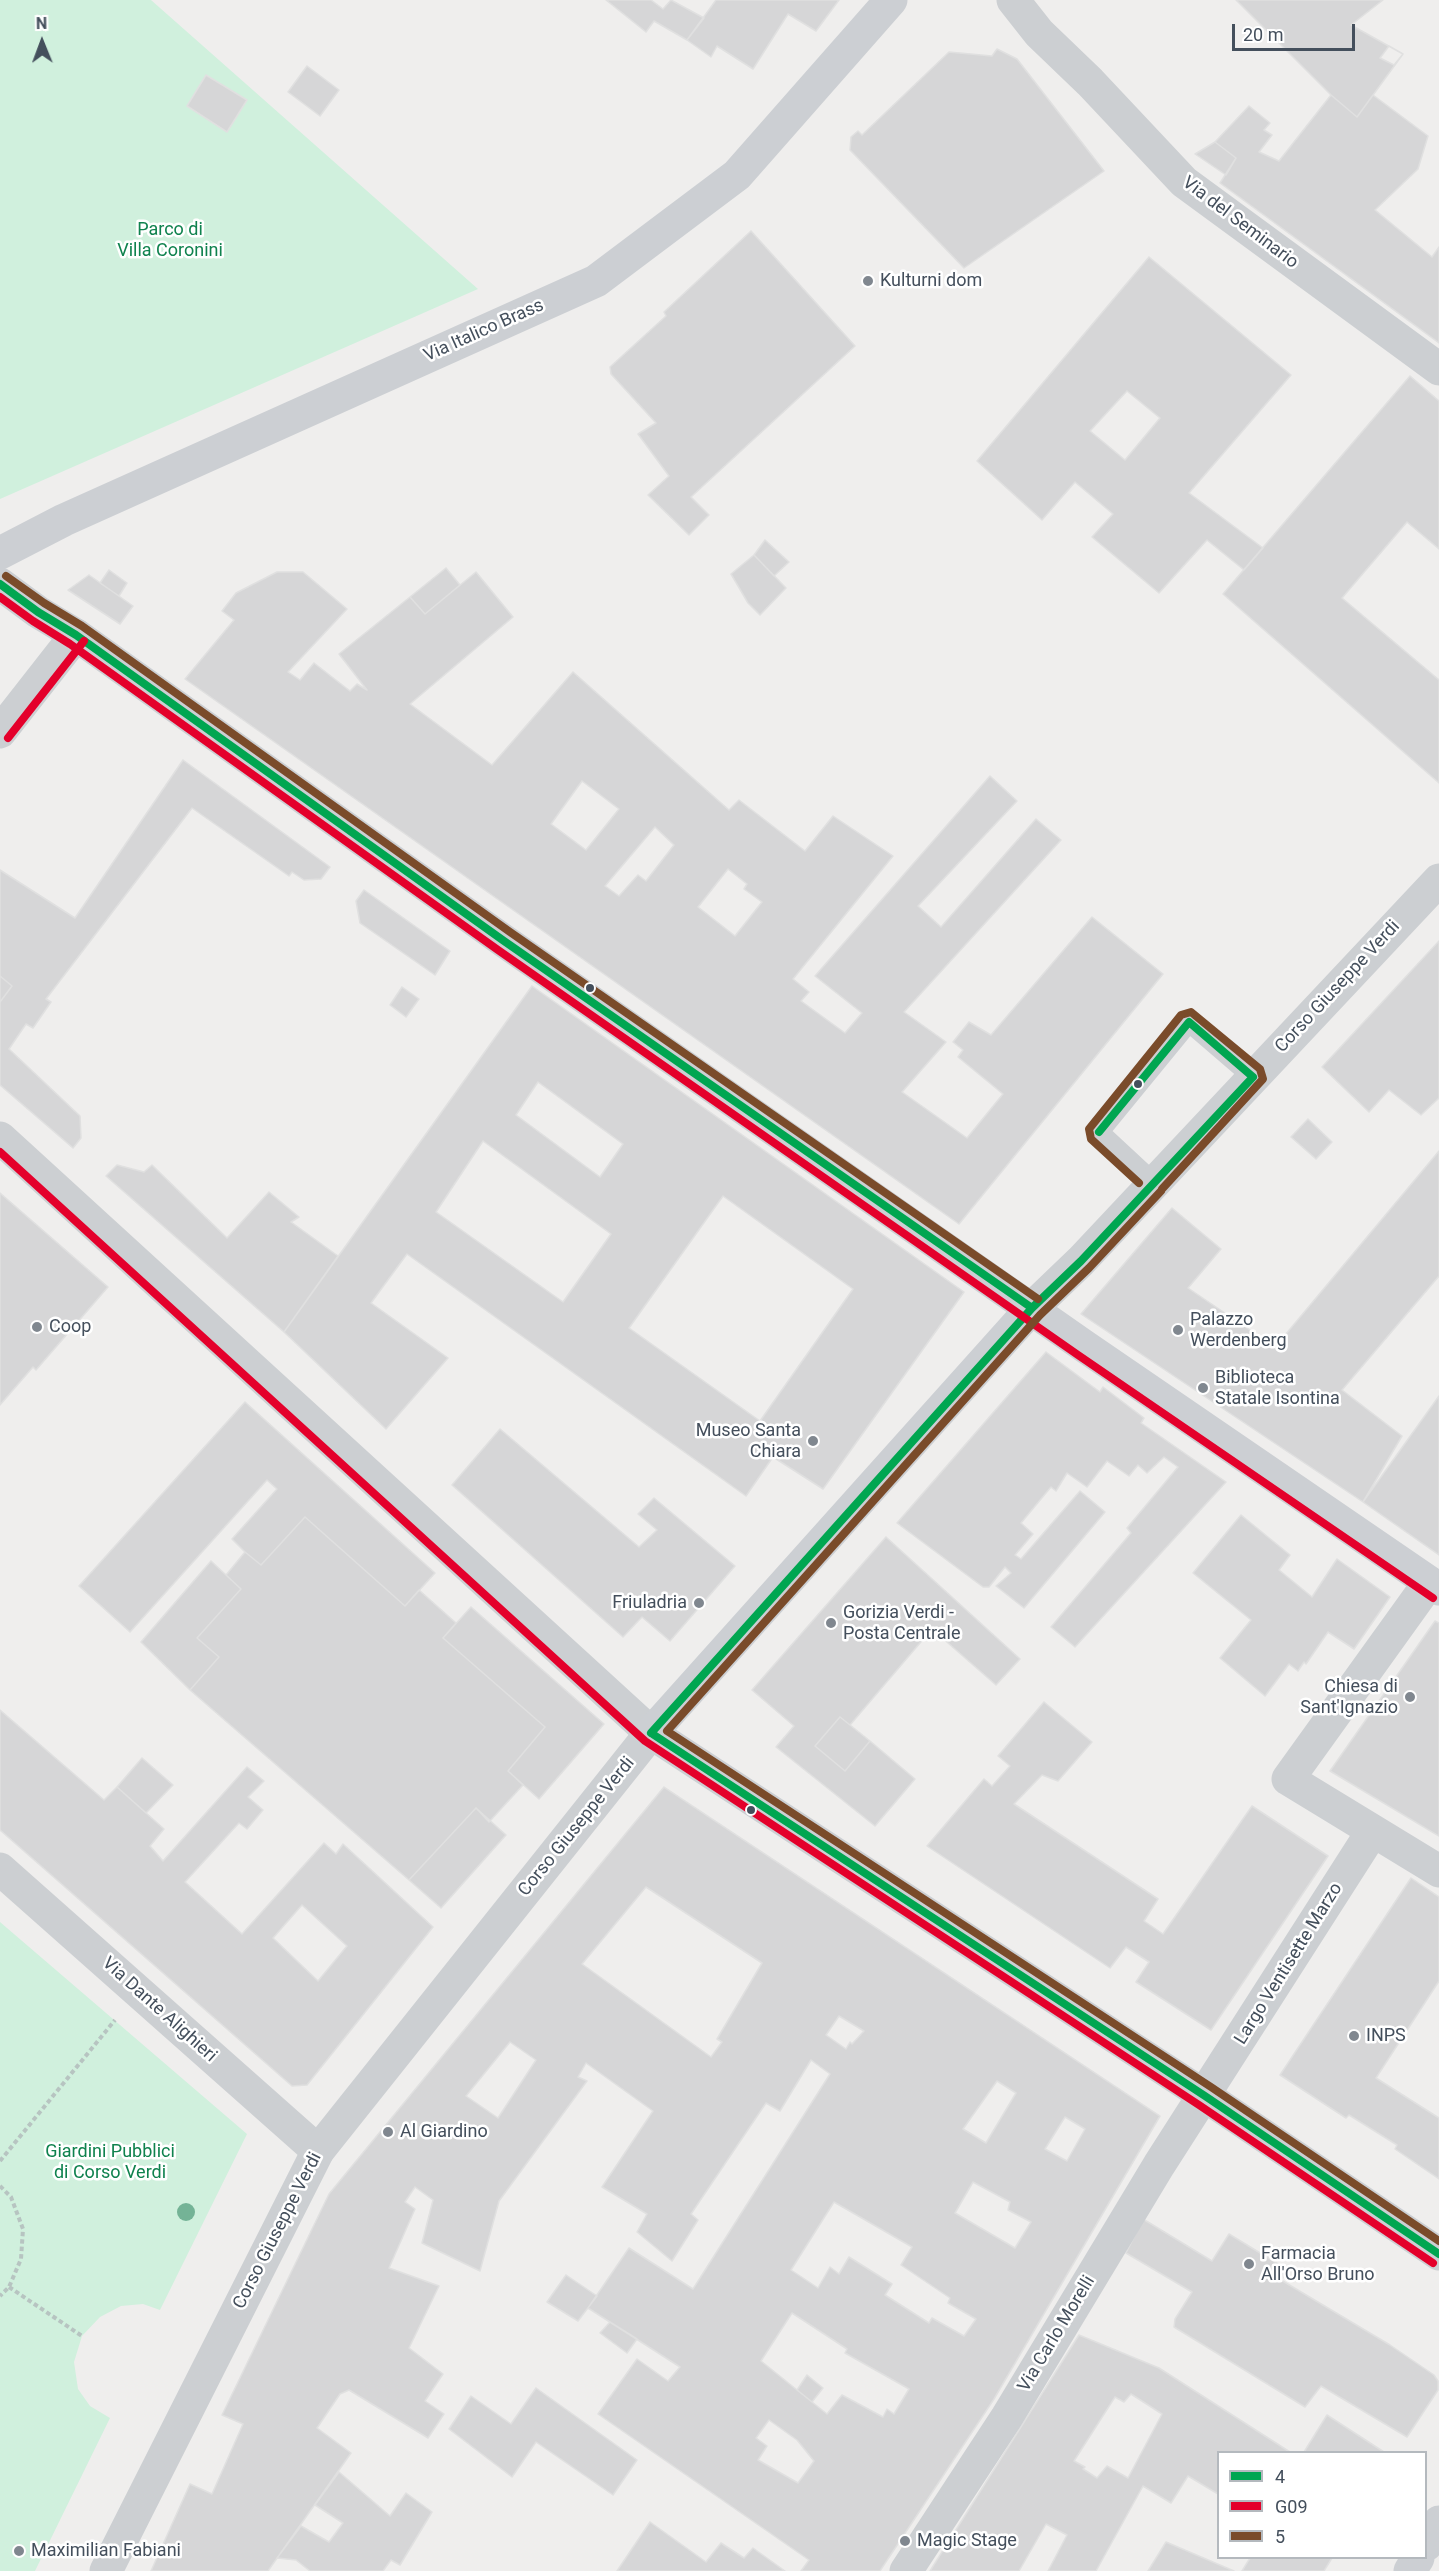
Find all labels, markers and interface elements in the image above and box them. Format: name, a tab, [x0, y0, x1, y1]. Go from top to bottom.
north arrow	[12, 12, 72, 72]
scale bar	[1235, 12, 1358, 50]
text: N	[36, 14, 47, 33]
text: 20 m	[1243, 24, 1283, 45]
street label: Via del Seminario	[1178, 172, 1302, 274]
park label: Parco di Villa Coronini	[117, 219, 223, 262]
place label: Kulturni dom	[880, 270, 982, 292]
marker: Kulturni dom	[861, 274, 875, 288]
street label: Via Italico Brass	[421, 295, 547, 367]
street label: Corso Giuseppe Verdi	[1271, 916, 1405, 1058]
unlabelled marker	[584, 982, 596, 994]
unlabelled marker	[1132, 1078, 1144, 1090]
place label: Palazzo Werdenberg	[1190, 1309, 1287, 1352]
place label: Coop	[49, 1316, 91, 1338]
marker: Coop	[30, 1320, 44, 1334]
marker: Palazzo Werdenberg	[1171, 1323, 1185, 1337]
place label: Biblioteca Statale Isontina	[1215, 1367, 1340, 1410]
marker: Biblioteca Statale Isontina	[1196, 1381, 1210, 1395]
place label: Museo Santa Chiara	[696, 1420, 801, 1462]
marker: Museo Santa Chiara	[806, 1434, 820, 1448]
place label: Friuladria	[612, 1592, 687, 1614]
marker: Friuladria	[692, 1596, 706, 1610]
place label: Gorizia Verdi - Posta Centrale	[843, 1602, 960, 1644]
marker: Gorizia Verdi - Posta Centrale	[824, 1616, 838, 1630]
place label: Chiesa di Sant'Ignazio	[1300, 1676, 1398, 1718]
marker: Chiesa di Sant'Ignazio	[1403, 1690, 1417, 1704]
street label: Corso Giuseppe Verdi	[514, 1753, 640, 1901]
unlabelled marker	[745, 1804, 757, 1816]
street label: Largo Ventisette Marzo	[1230, 1879, 1348, 2049]
street label: Via Dante Alighieri	[97, 1953, 221, 2067]
place label: INPS	[1366, 2025, 1406, 2047]
marker: INPS	[1347, 2029, 1361, 2043]
place label: Al Giardino	[400, 2121, 488, 2143]
marker: Al Giardino	[381, 2125, 395, 2139]
park label: Giardini Pubblici di Corso Verdi	[45, 2141, 175, 2184]
street label: Corso Giuseppe Verdi	[229, 2149, 327, 2313]
place label: Farmacia All'Orso Bruno	[1261, 2243, 1375, 2286]
marker: Farmacia All'Orso Bruno	[1242, 2257, 1256, 2271]
street label: Via Carlo Morelli	[1014, 2272, 1100, 2396]
legend	[1217, 2451, 1427, 2559]
text: 4	[1275, 2466, 1285, 2487]
text: G09	[1275, 2496, 1308, 2517]
text: 5	[1275, 2526, 1285, 2547]
place label: Magic Stage	[917, 2530, 1017, 2552]
marker: Magic Stage	[898, 2534, 912, 2548]
place label: Maximilian Fabiani	[31, 2540, 181, 2562]
marker: Maximilian Fabiani	[12, 2544, 26, 2558]

